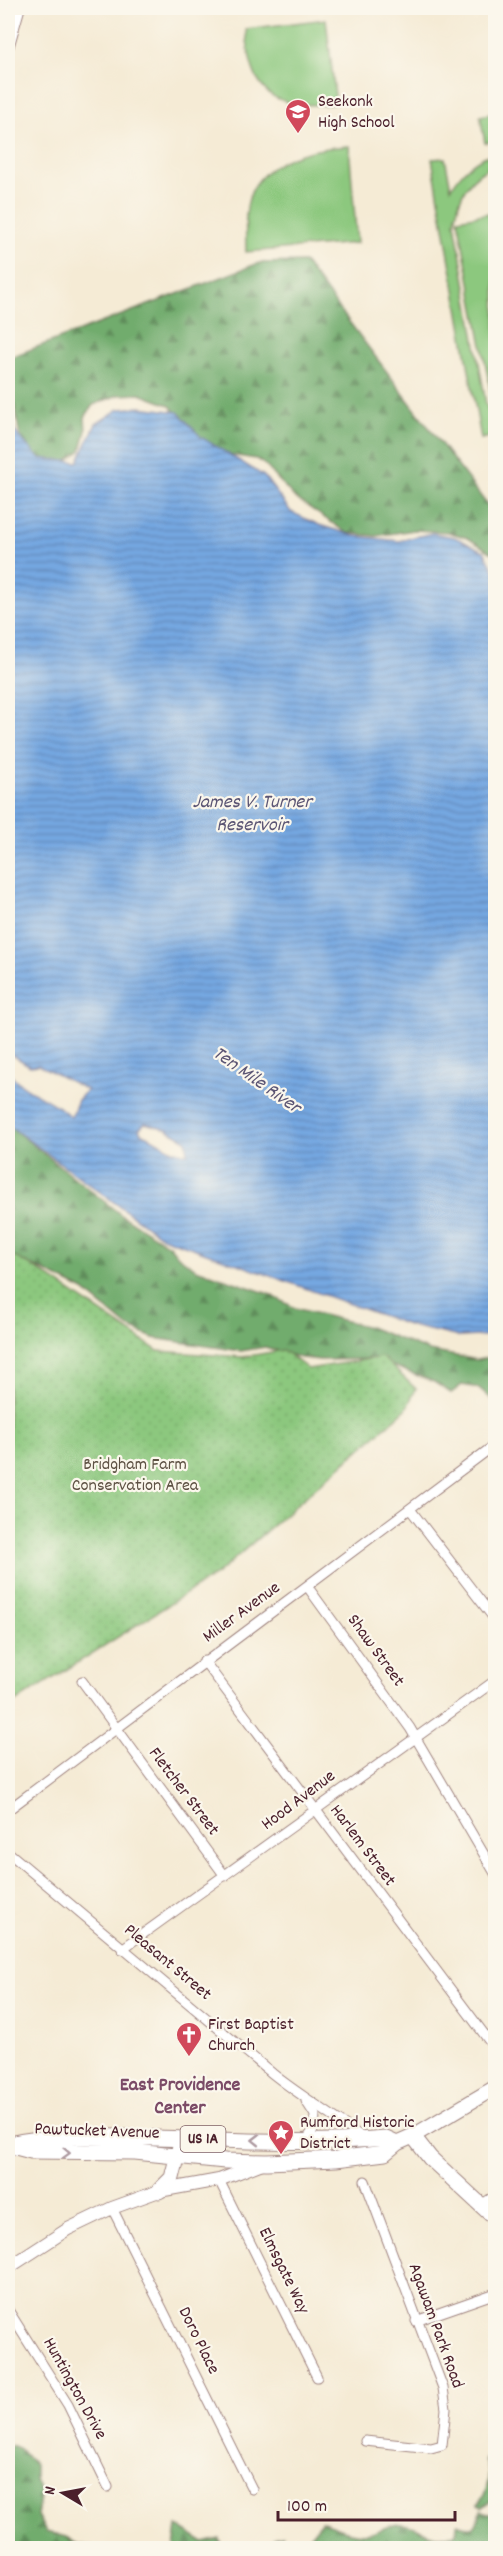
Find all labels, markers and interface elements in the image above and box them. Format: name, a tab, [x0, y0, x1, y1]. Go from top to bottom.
place label: Seekonk High School	[318, 90, 395, 136]
school or university icon: Seekonk High School	[283, 97, 313, 135]
water label: James V. Turner Reservoir	[192, 789, 314, 840]
water label: Ten Mile River	[206, 1040, 308, 1123]
park label: Bridgham Farm Conservation Area	[72, 1453, 199, 1499]
street label: Miller Avenue	[198, 1576, 286, 1650]
street label: Shaw Street	[340, 1610, 410, 1693]
street label: Fletcher Street	[141, 1743, 225, 1842]
street label: Hood Avenue	[257, 1765, 341, 1837]
street label: Harlem Street	[323, 1800, 401, 1892]
street label: Pleasant Street	[118, 1919, 217, 2007]
place label: First Baptist Church	[208, 2013, 294, 2059]
church icon: First Baptist Church	[174, 2020, 204, 2058]
district label: East Providence Center	[120, 2072, 240, 2123]
place label: Rumford Historic District	[300, 2111, 414, 2157]
street label: Pawtucket Avenue	[34, 2117, 160, 2147]
place icon: Rumford Historic District	[266, 2118, 296, 2156]
road number: US 1A	[180, 2126, 226, 2152]
one-way arrow	[251, 2134, 260, 2146]
one-way arrow	[61, 2146, 70, 2159]
street label: Elmsgate Way	[251, 2224, 315, 2319]
street label: Agawam Park Road	[401, 2260, 469, 2392]
street label: Doro Place	[171, 2303, 225, 2379]
street label: Huntington Drive	[36, 2333, 112, 2445]
north arrow	[33, 2463, 93, 2523]
scale bar	[278, 2484, 455, 2522]
text: N	[39, 2485, 63, 2497]
text: 100 m	[287, 2495, 327, 2520]

